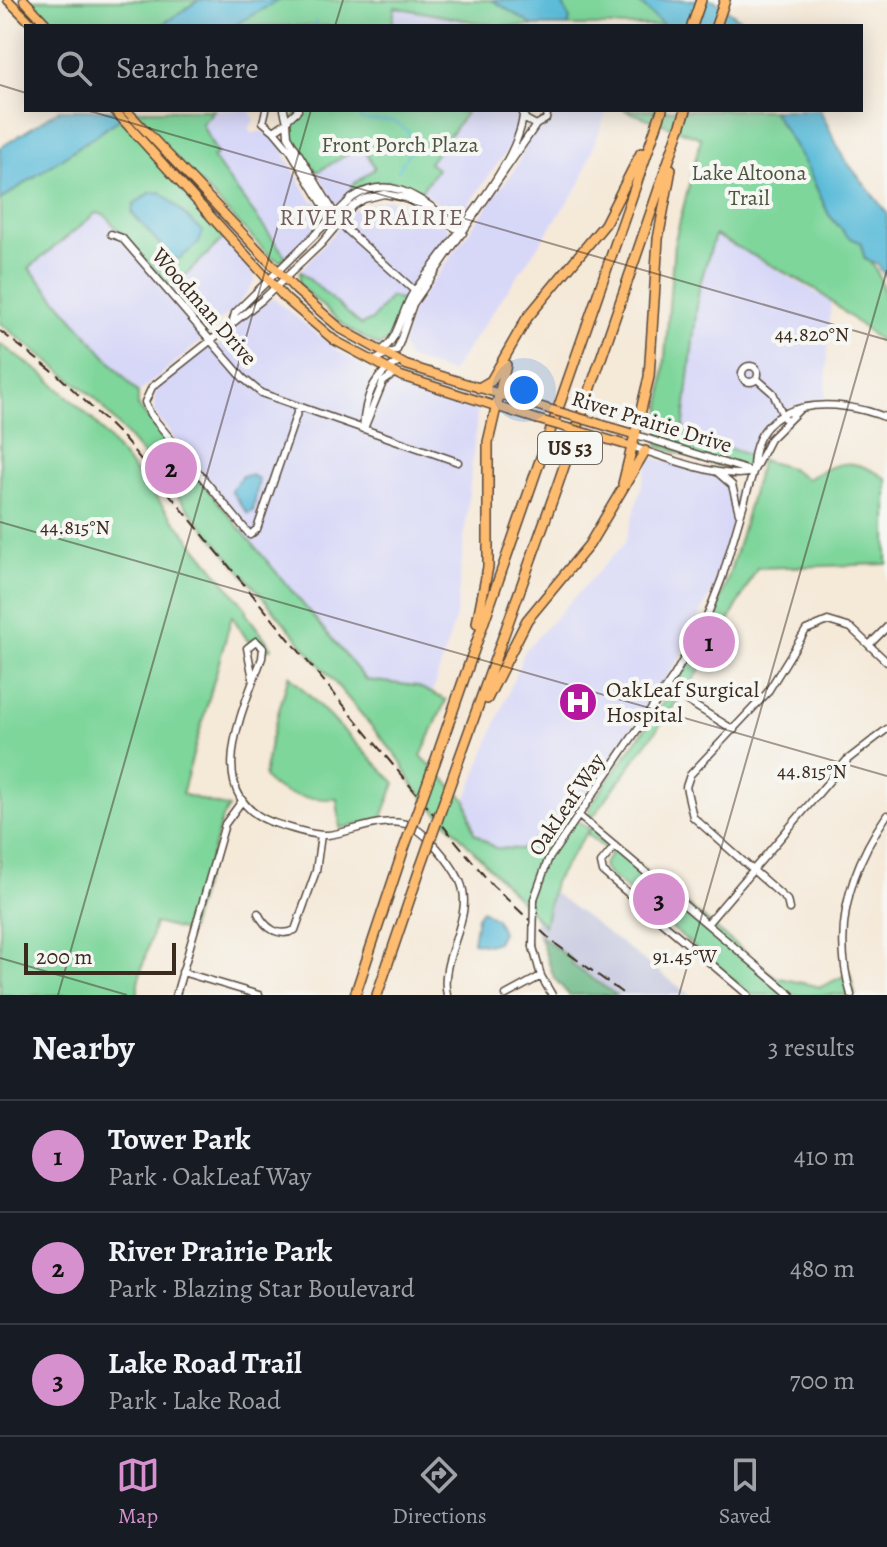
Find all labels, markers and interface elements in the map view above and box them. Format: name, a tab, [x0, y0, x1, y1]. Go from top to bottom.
search box	[24, 24, 863, 112]
icon: search	[52, 46, 96, 90]
text: Search here	[116, 48, 259, 88]
park label: Front Porch Plaza	[321, 130, 479, 160]
park label: Lake Altoona Trail	[691, 158, 807, 213]
district label: RIVER PRAIRIE	[279, 201, 465, 233]
street label: Woodman Drive	[144, 241, 264, 372]
text: 44.820°N	[775, 321, 849, 348]
your location	[504, 370, 544, 410]
street label: River Prairie Drive	[568, 383, 736, 461]
road number: US 53	[538, 432, 602, 464]
pin: 2	[145, 438, 197, 498]
text: 44.815°N	[40, 514, 110, 541]
pin: 1	[683, 612, 735, 672]
place label: OakLeaf Surgical Hospital	[606, 675, 759, 730]
hospital icon: OakLeaf Surgical Hospital	[557, 681, 599, 723]
street label: OakLeaf Way	[521, 747, 612, 862]
text: 44.815°N	[777, 758, 847, 785]
pin: 3	[633, 869, 685, 929]
scale bar	[24, 939, 176, 975]
text: 200 m	[36, 942, 93, 972]
text: 91.45°W	[653, 943, 718, 970]
text: Nearby	[32, 1024, 135, 1071]
text: 3 results	[768, 1030, 855, 1065]
text: Tower Park	[108, 1119, 251, 1159]
text: 1	[53, 1139, 63, 1174]
text: 410 m	[794, 1139, 855, 1174]
text: Park · OakLeaf Way	[108, 1159, 311, 1194]
text: River Prairie Park	[108, 1231, 332, 1271]
text: 2	[52, 1251, 64, 1286]
text: 480 m	[790, 1251, 855, 1286]
text: Park · Blazing Star Boulevard	[108, 1271, 415, 1306]
text: Lake Road Trail	[108, 1343, 302, 1383]
text: 3	[52, 1363, 64, 1398]
text: 700 m	[790, 1363, 855, 1398]
text: Park · Lake Road	[108, 1383, 281, 1418]
tab: Map	[116, 1453, 160, 1531]
tab: Directions	[392, 1453, 487, 1531]
tab: Saved	[719, 1453, 771, 1531]

